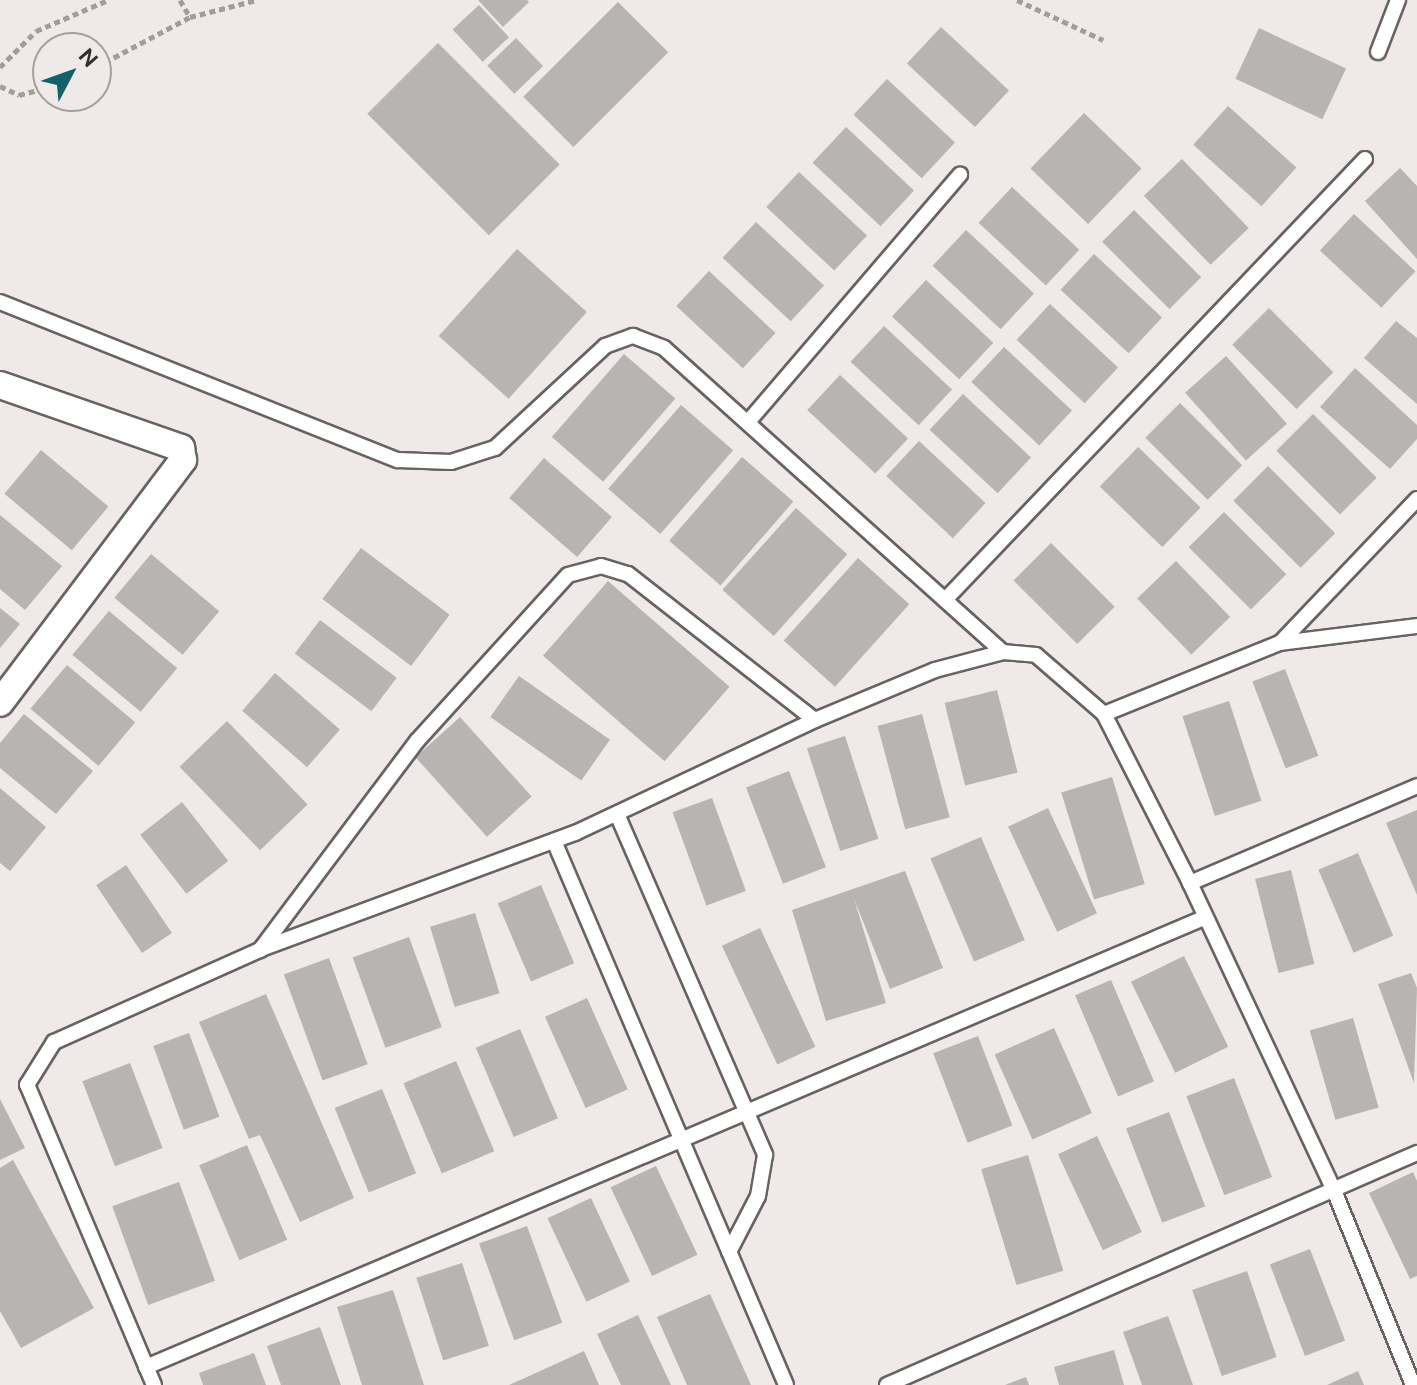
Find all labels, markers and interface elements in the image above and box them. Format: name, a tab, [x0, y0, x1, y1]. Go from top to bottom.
north arrow	[32, 32, 112, 112]
text: N	[74, 43, 104, 72]

